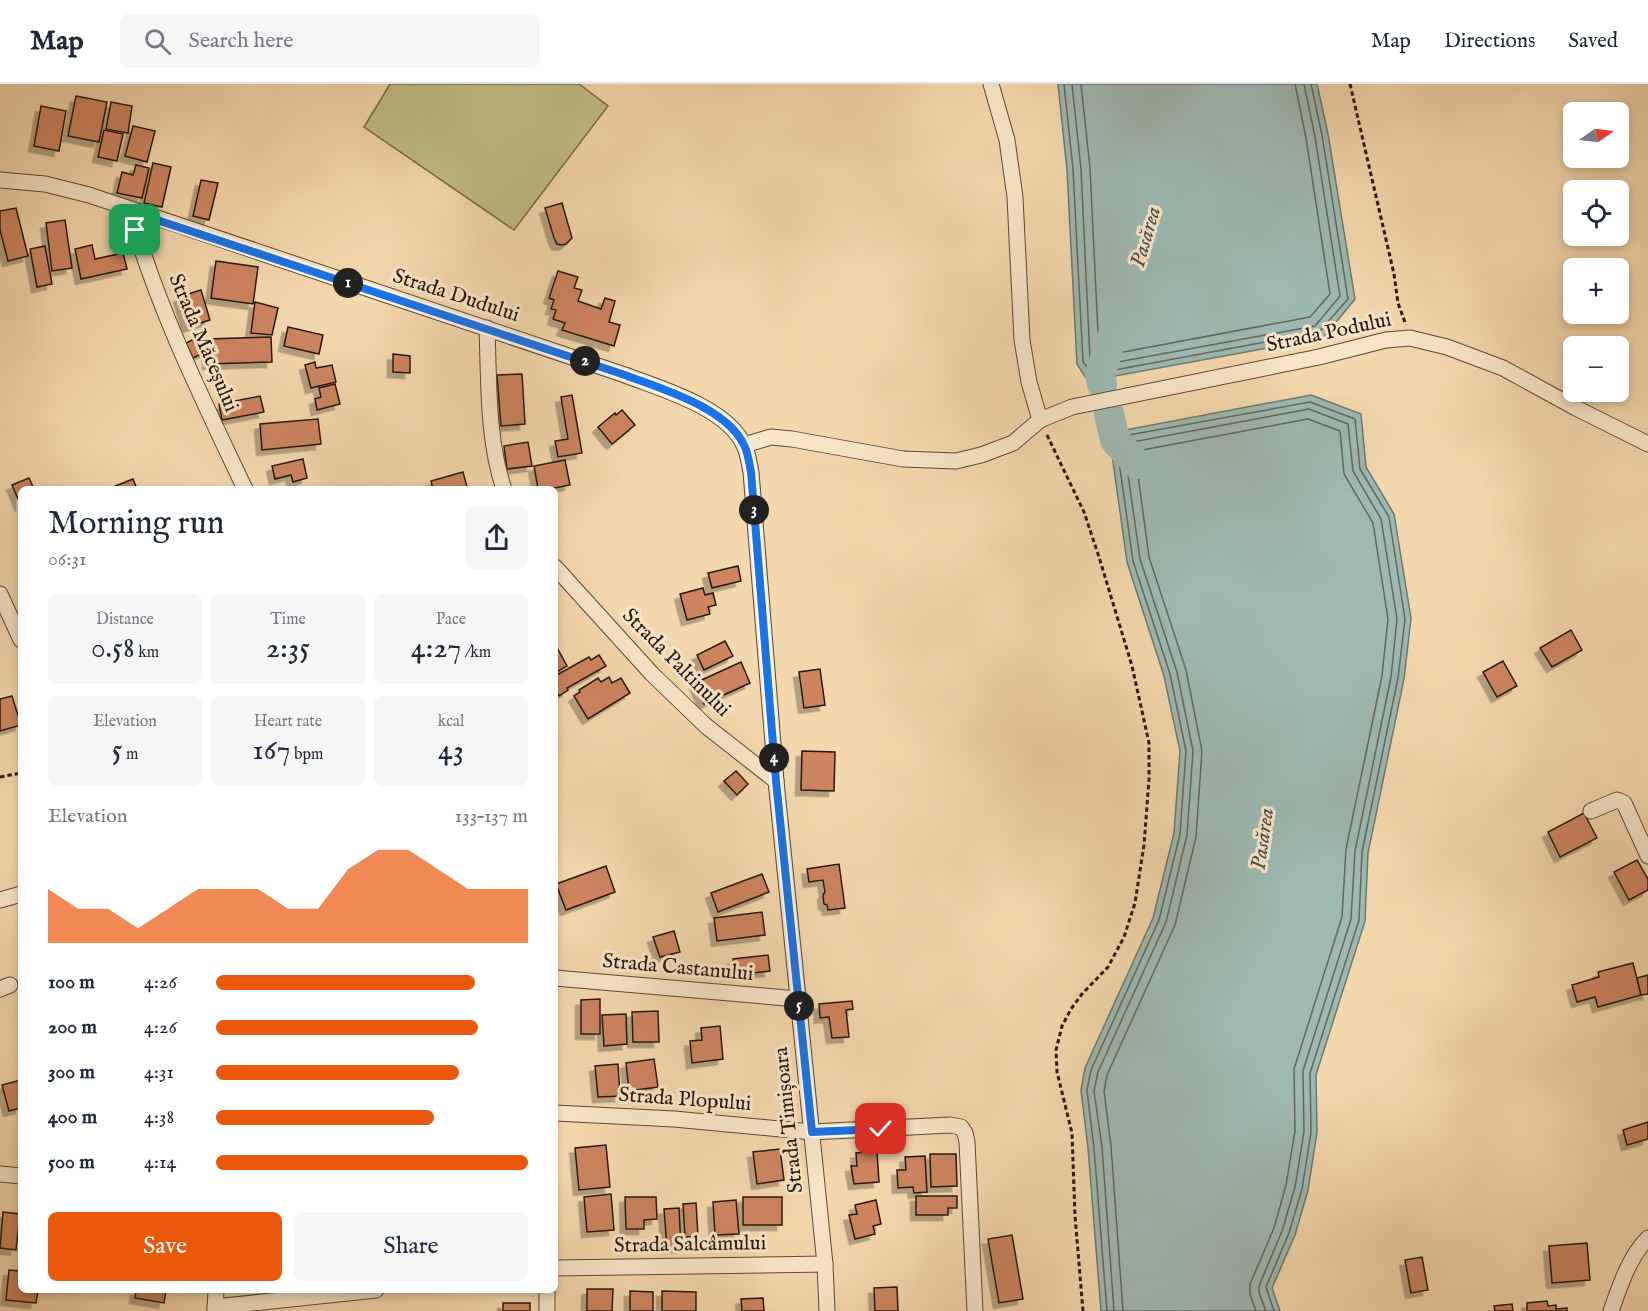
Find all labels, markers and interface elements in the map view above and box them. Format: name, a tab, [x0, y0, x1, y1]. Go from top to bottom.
search box	[120, 14, 540, 68]
text: Map	[30, 24, 84, 59]
icon: search	[141, 25, 174, 58]
text: Search here	[189, 27, 293, 55]
text: Map	[1371, 28, 1411, 55]
text: Directions	[1444, 28, 1535, 55]
text: Saved	[1568, 28, 1618, 55]
north arrow	[1563, 102, 1629, 168]
map controls	[1563, 102, 1629, 402]
button: locate	[1563, 180, 1629, 246]
water label: Pasărea	[1124, 203, 1168, 271]
pin	[109, 204, 160, 255]
icon: arrive	[118, 213, 151, 246]
button: +	[1563, 258, 1629, 324]
street label: Strada Dudului	[389, 263, 523, 329]
pin: 1	[333, 268, 363, 298]
street label: Strada Măceșului	[162, 270, 244, 416]
text: 1	[345, 273, 351, 293]
street label: Strada Podului	[1264, 307, 1394, 359]
button: −	[1563, 336, 1629, 402]
pin: 2	[570, 346, 600, 376]
text: 2	[581, 351, 589, 371]
pin: 3	[739, 495, 769, 525]
text: 3	[751, 500, 757, 520]
text: Morning run	[48, 503, 224, 545]
button: share	[465, 506, 528, 569]
text: 06:31	[48, 547, 86, 572]
street label: Strada Paltinului	[616, 603, 736, 723]
text: Distance	[96, 610, 154, 630]
text: Time	[270, 610, 306, 630]
text: Pace	[436, 610, 466, 630]
text: 0.58	[91, 630, 135, 668]
text: 2:35	[266, 630, 310, 668]
text: 4:27	[411, 630, 461, 668]
text: km	[135, 643, 159, 663]
text: /km	[461, 643, 491, 663]
text: Elevation	[93, 712, 157, 732]
text: Heart rate	[254, 712, 322, 732]
text: kcal	[438, 712, 464, 732]
text: 5	[112, 732, 123, 770]
text: 167	[253, 732, 290, 770]
text: 43	[438, 732, 464, 770]
pin: 4	[759, 743, 789, 773]
text: m	[123, 745, 138, 765]
text: bpm	[290, 745, 323, 765]
text: 4	[770, 748, 778, 768]
text: Elevation	[48, 804, 127, 829]
text: 133–137 m	[455, 804, 528, 829]
water label: Pasărea	[1245, 806, 1281, 872]
street label: Strada Castanului	[601, 948, 755, 988]
text: 100 m	[48, 970, 95, 995]
text: 4:26	[144, 970, 177, 995]
pin: 5	[784, 991, 814, 1021]
text: 5	[796, 996, 802, 1016]
text: 200 m	[48, 1015, 97, 1040]
text: 4:26	[144, 1015, 177, 1040]
street label: Strada Timișoara	[768, 1045, 810, 1194]
text: 300 m	[48, 1060, 95, 1085]
text: 4:31	[144, 1060, 174, 1085]
street label: Strada Plopului	[618, 1082, 752, 1118]
pin	[855, 1103, 906, 1154]
text: 400 m	[48, 1105, 97, 1130]
text: 4:38	[144, 1105, 174, 1130]
icon: check	[864, 1112, 897, 1145]
text: 500 m	[48, 1150, 95, 1175]
text: 4:14	[144, 1150, 176, 1175]
button: Save	[48, 1212, 282, 1281]
button: Share	[294, 1212, 528, 1281]
street label: Strada Salcâmului	[614, 1230, 766, 1260]

